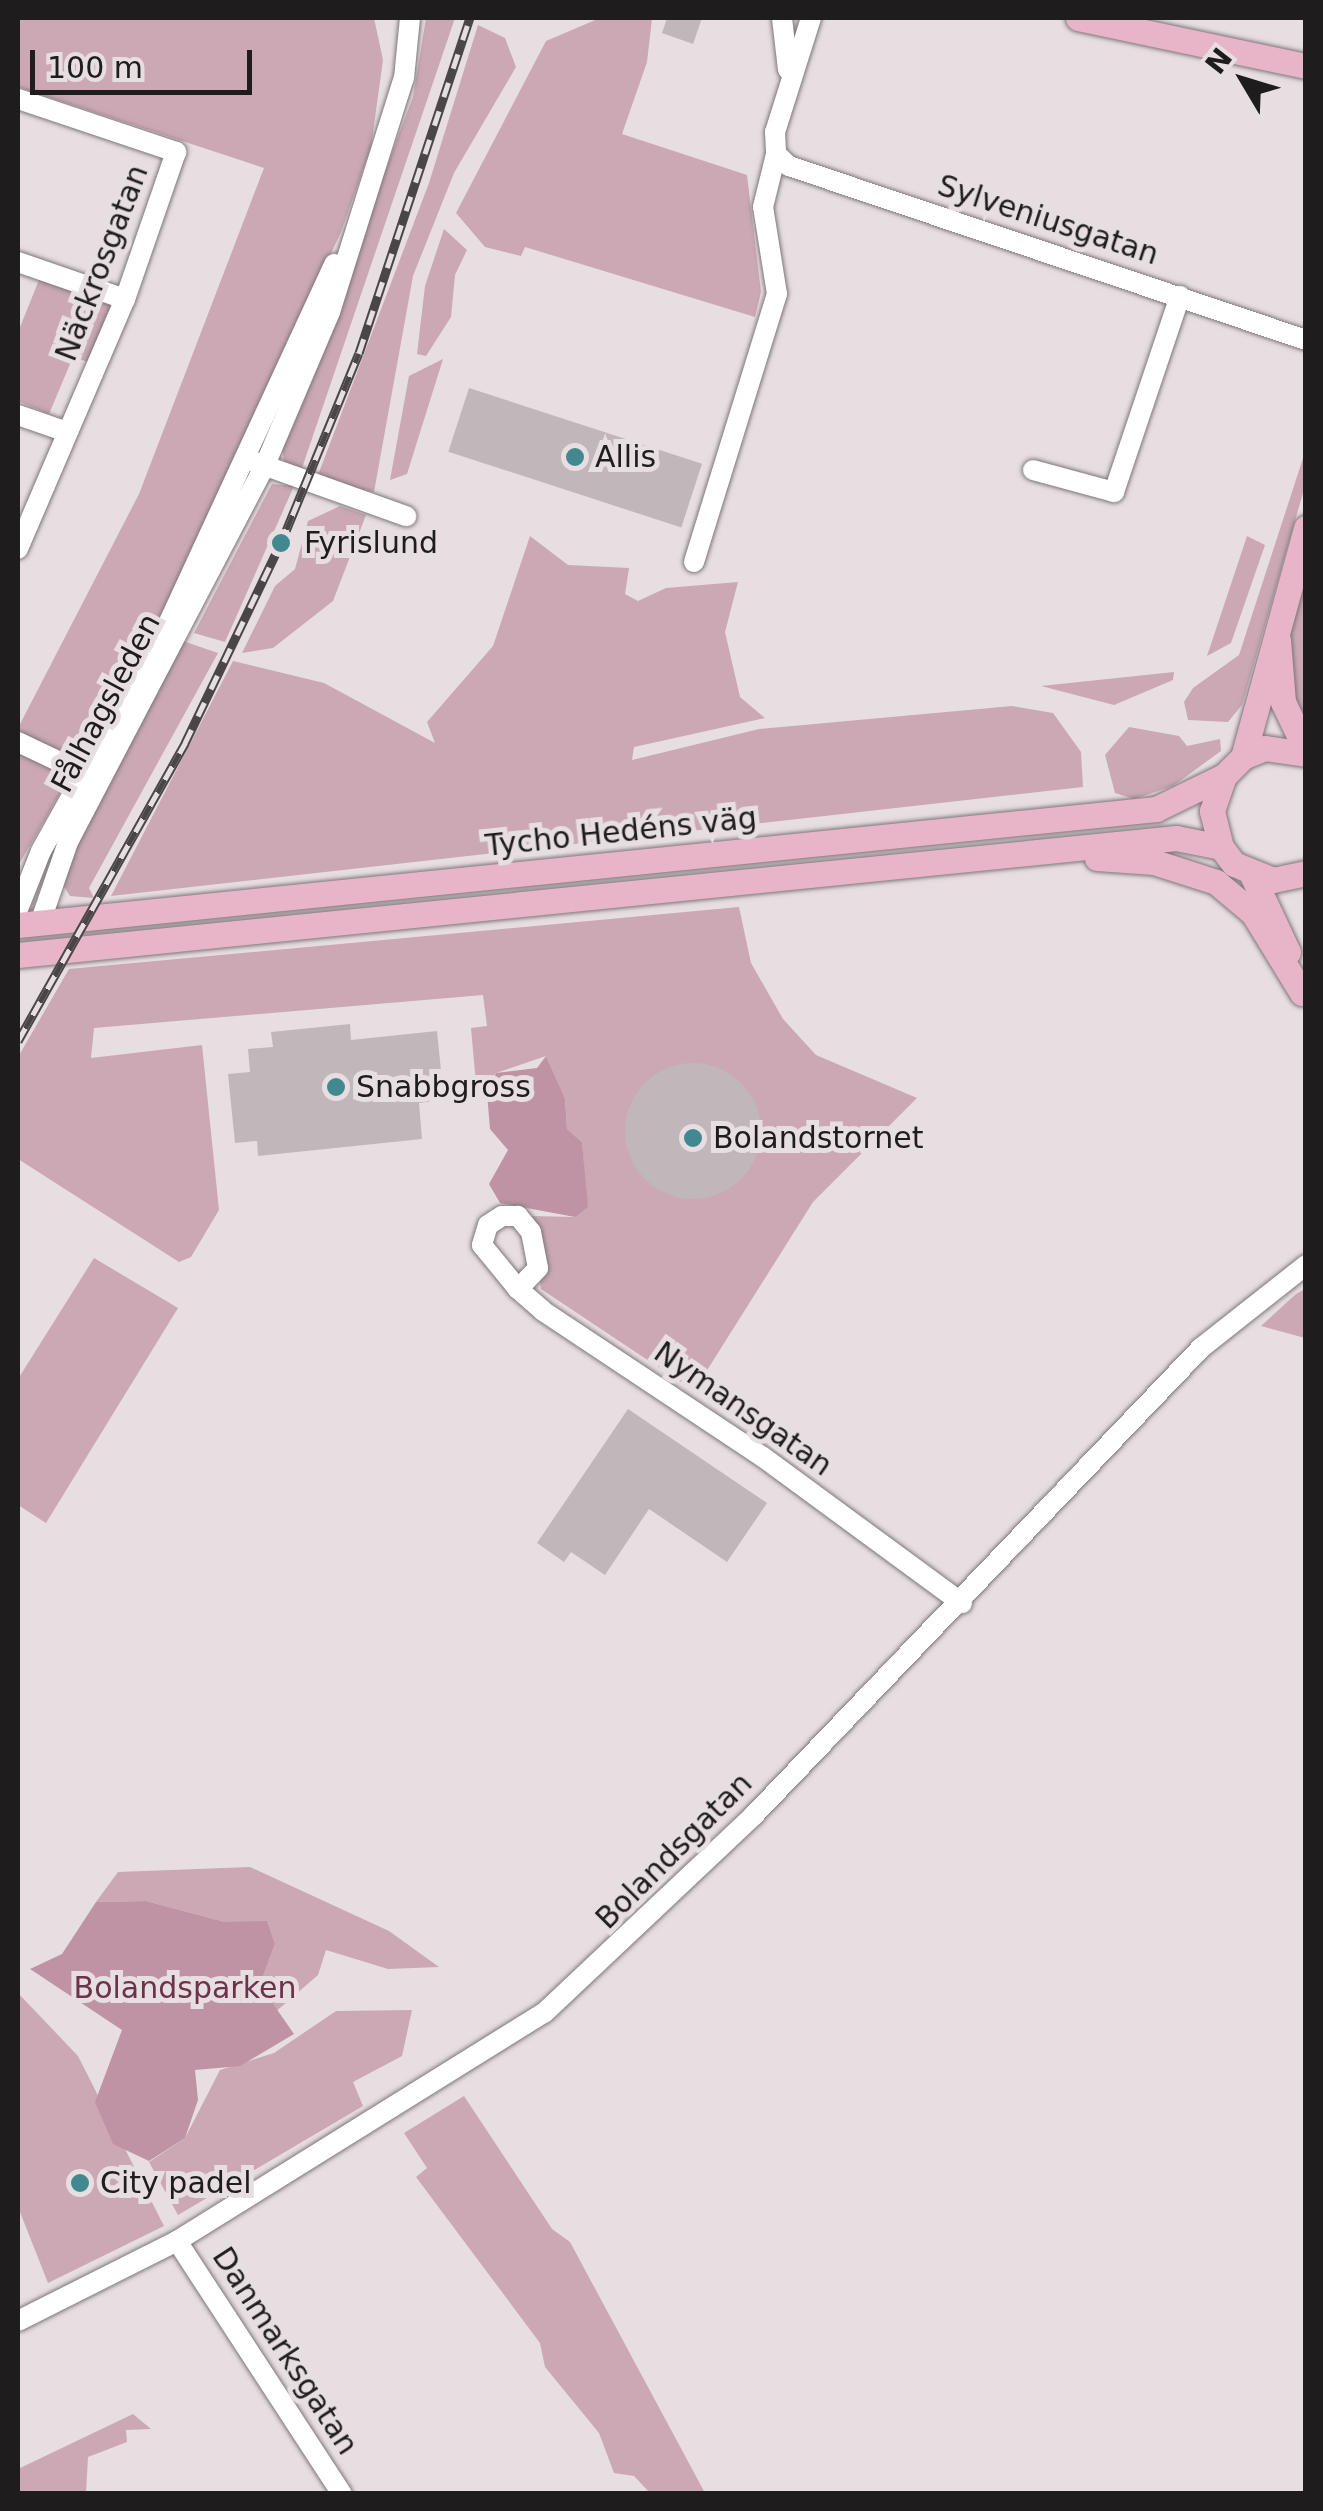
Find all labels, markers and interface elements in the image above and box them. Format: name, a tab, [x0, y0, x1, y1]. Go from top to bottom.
scale bar	[35, 30, 258, 92]
north arrow	[1193, 30, 1293, 130]
text: N	[1199, 42, 1239, 81]
text: 100 m	[47, 50, 143, 85]
street label: Näckrosgatan	[48, 160, 156, 366]
street label: Sylveniusgatan	[933, 167, 1163, 273]
place label: Allis	[595, 439, 656, 475]
marker: Allis	[564, 446, 586, 468]
place label: Fyrislund	[304, 525, 438, 561]
marker: Fyrislund	[268, 530, 294, 556]
street label: Fålhagsleden	[44, 608, 168, 798]
street label: Tycho Hedéns väg	[484, 800, 758, 864]
place label: Snabbgross	[356, 1069, 531, 1105]
marker: Snabbgross	[325, 1076, 347, 1098]
place label: Bolandstornet	[713, 1120, 923, 1156]
marker: Bolandstornet	[682, 1127, 704, 1149]
street label: Nymansgatan	[647, 1334, 839, 1484]
street label: Bolandsgatan	[588, 1765, 760, 1937]
park label: Bolandsparken	[74, 1970, 296, 2006]
place label: City padel	[100, 2165, 252, 2201]
marker: City padel	[69, 2172, 91, 2194]
street label: Danmarksgatan	[205, 2241, 365, 2461]

